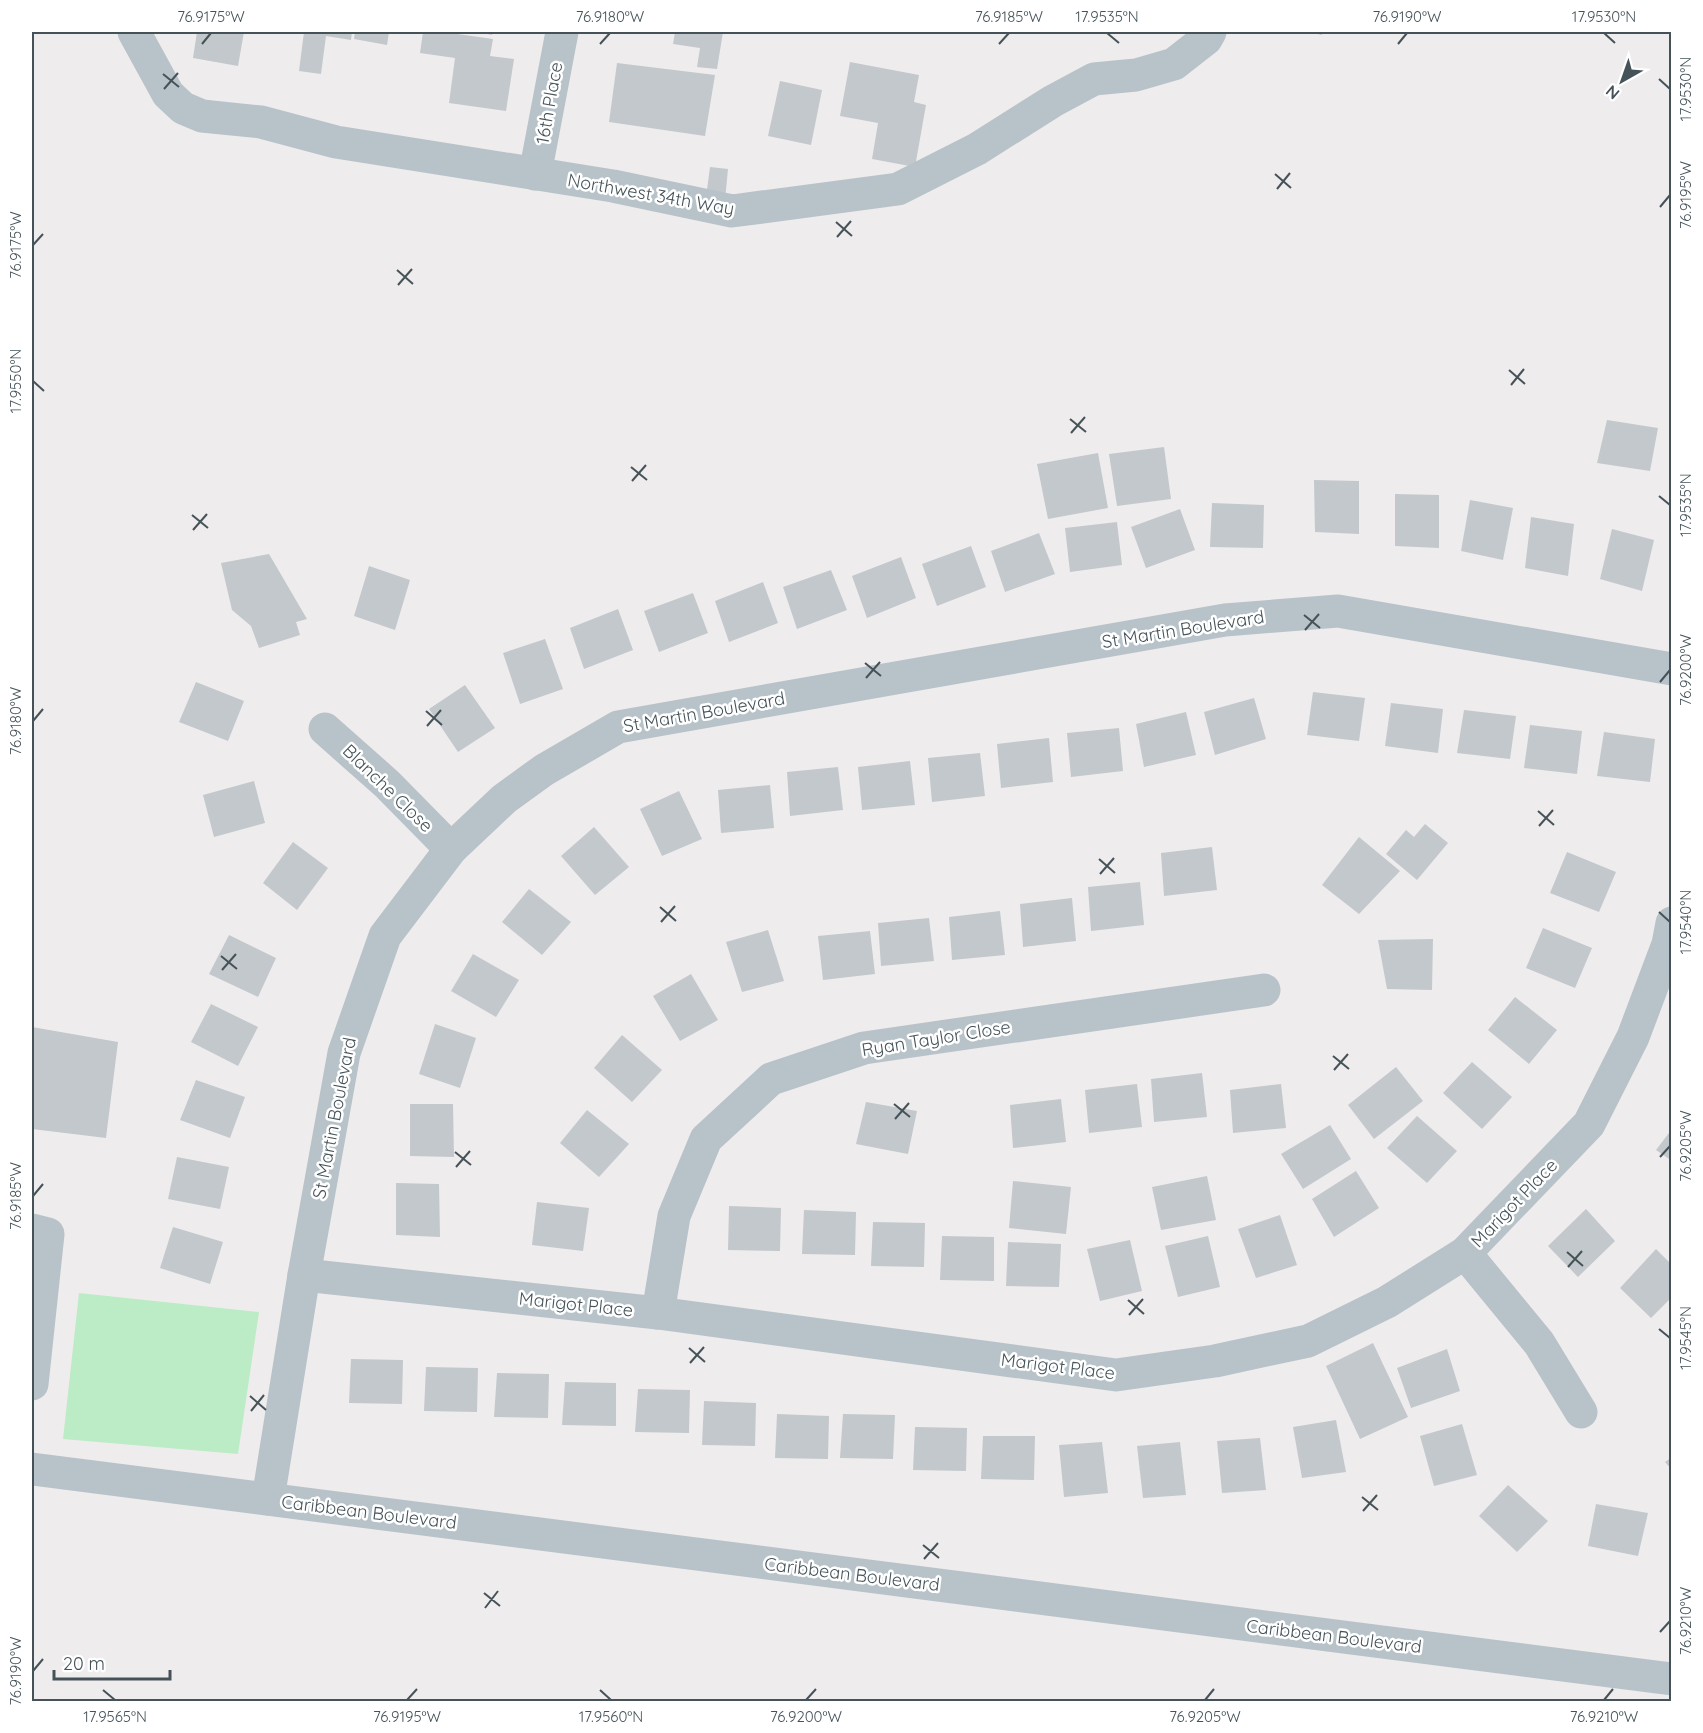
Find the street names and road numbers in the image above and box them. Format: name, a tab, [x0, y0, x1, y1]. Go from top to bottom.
street label: 16th Place	[530, 60, 568, 146]
street label: Northwest 34th Way	[566, 168, 736, 220]
street label: St Martin Boulevard	[1100, 605, 1266, 653]
street label: St Martin Boulevard	[621, 686, 787, 738]
street label: Blanche Close	[338, 739, 438, 837]
street label: Ryan Taylor Close	[860, 1015, 1012, 1061]
street label: St Martin Boulevard	[307, 1035, 361, 1201]
street label: Marigot Place	[1466, 1154, 1562, 1252]
street label: Marigot Place	[518, 1287, 634, 1321]
street label: Marigot Place	[1000, 1348, 1116, 1384]
street label: Caribbean Boulevard	[280, 1490, 458, 1534]
street label: Caribbean Boulevard	[763, 1552, 941, 1596]
street label: Caribbean Boulevard	[1245, 1614, 1423, 1658]

